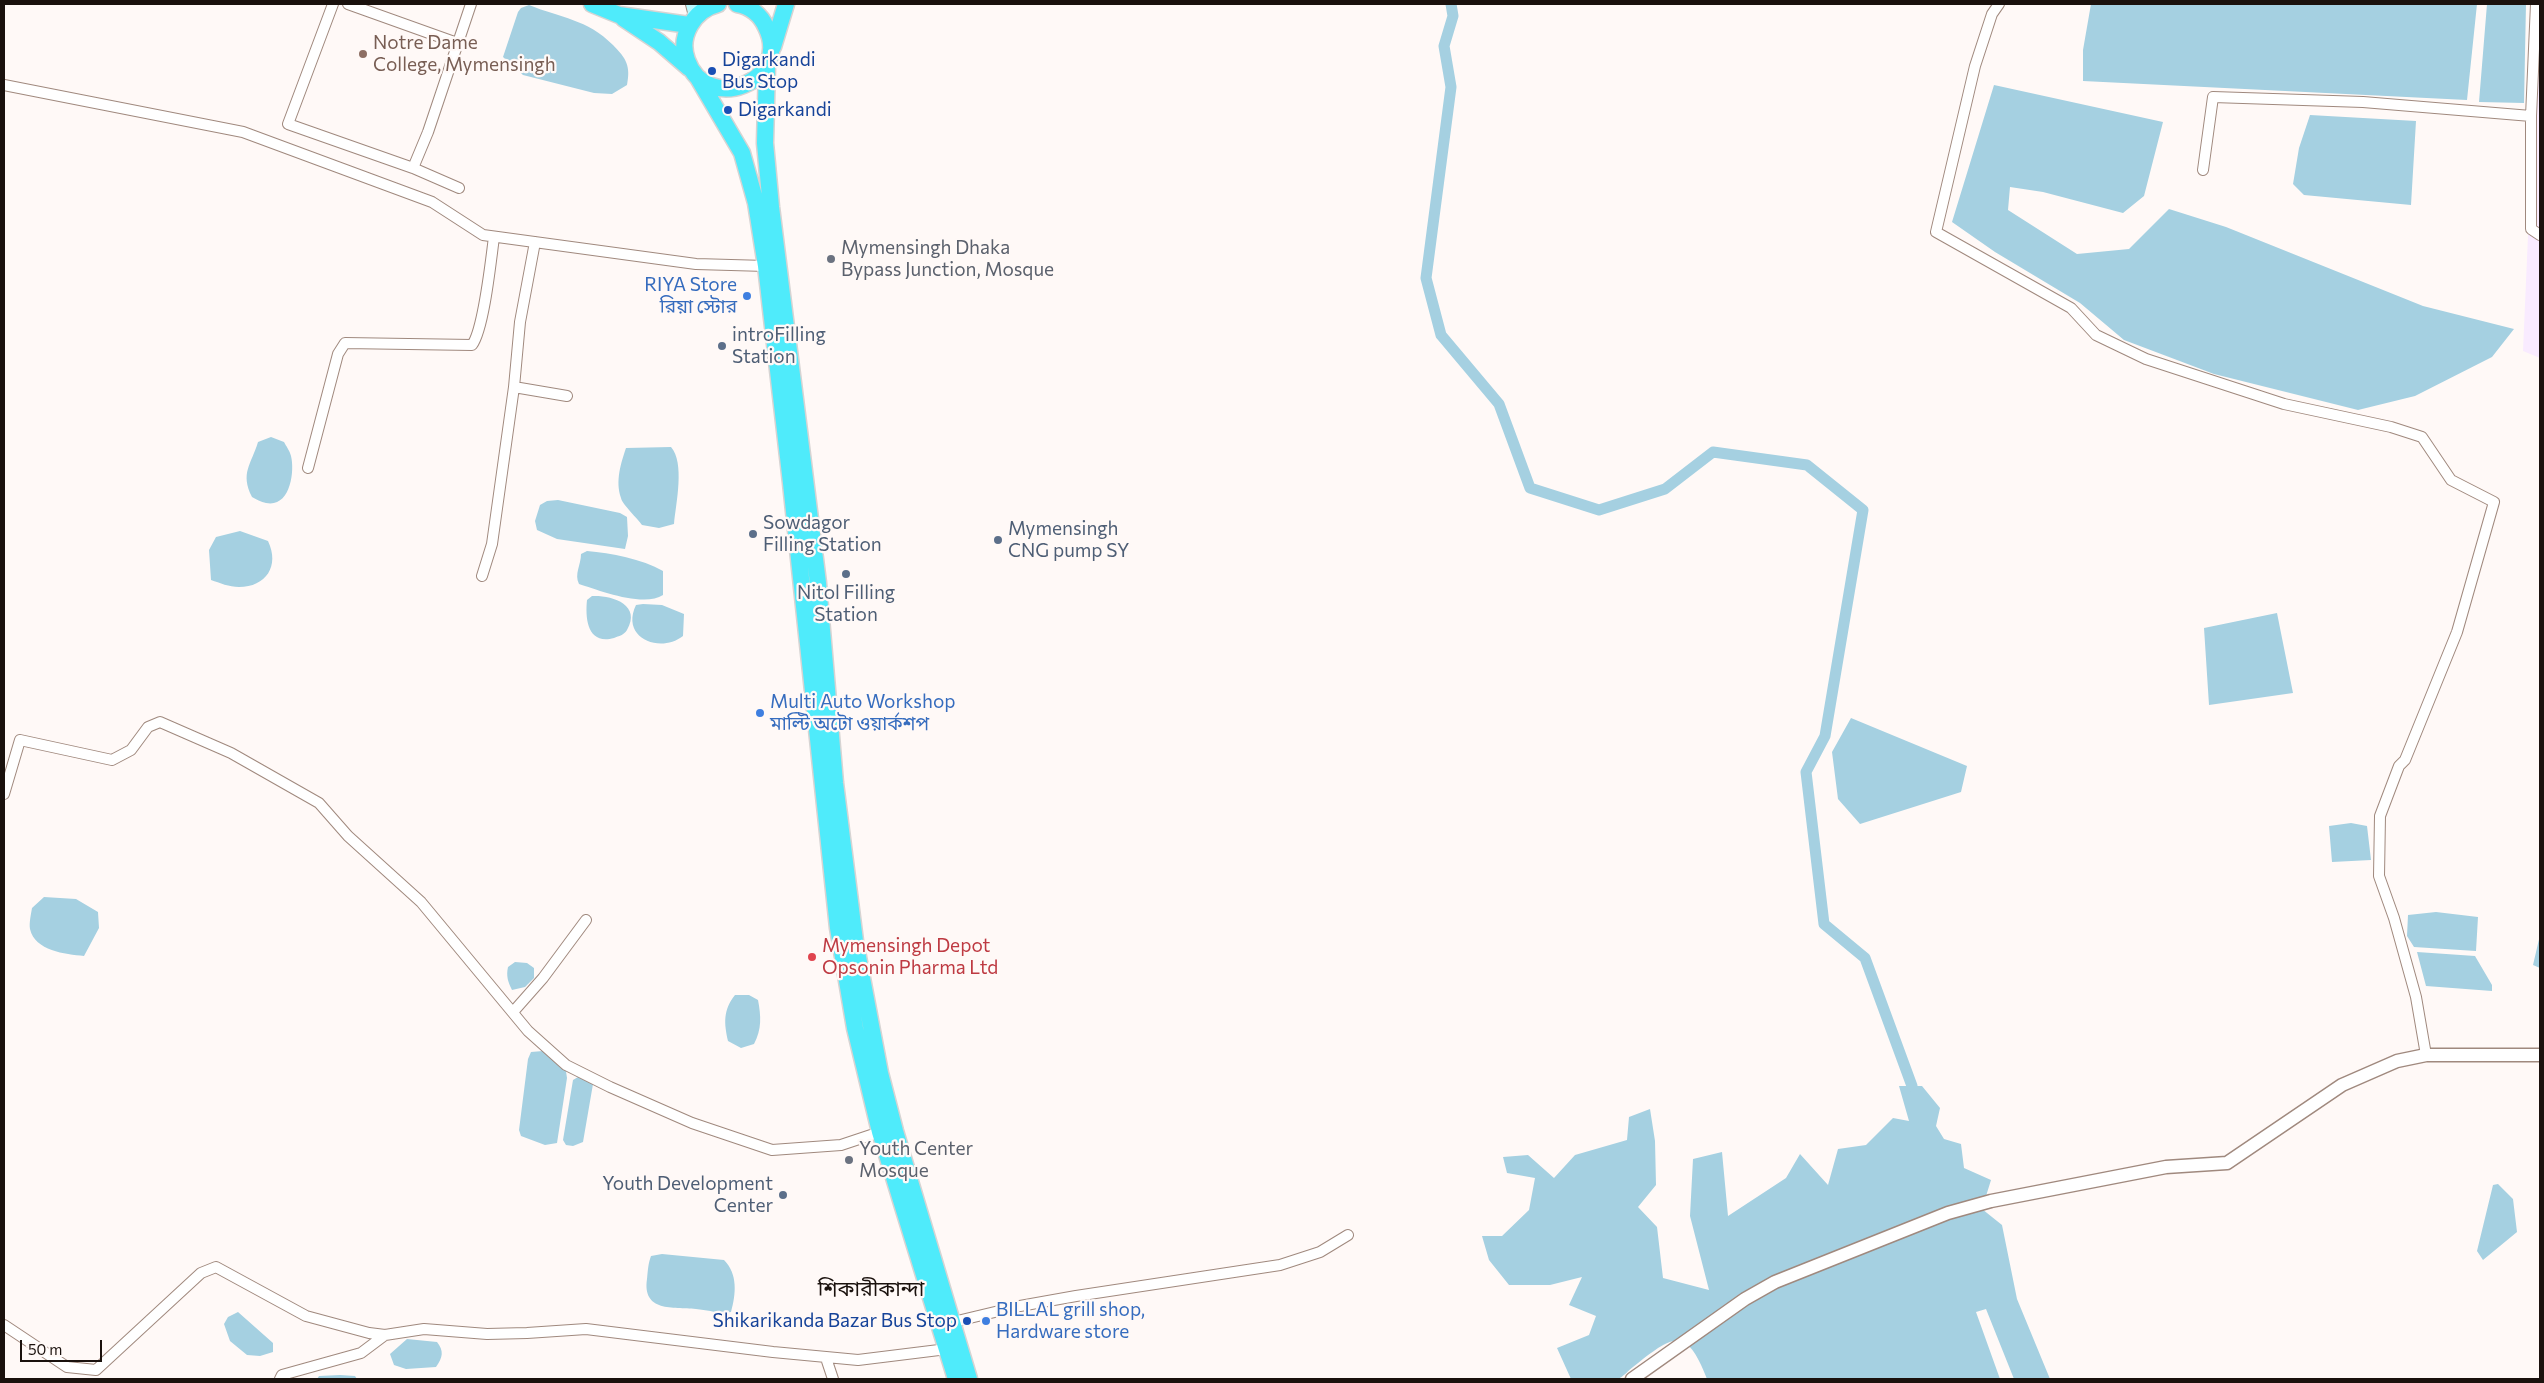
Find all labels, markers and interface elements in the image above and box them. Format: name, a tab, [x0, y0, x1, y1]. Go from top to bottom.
place label: Notre Dame College, Mymensingh	[373, 32, 556, 76]
marker: Notre Dame College, Mymensingh	[357, 48, 369, 60]
place label: Digarkandi Bus Stop	[722, 49, 816, 93]
marker: Digarkandi Bus Stop	[706, 65, 718, 77]
place label: Digarkandi	[738, 99, 832, 121]
marker: Digarkandi	[722, 104, 734, 116]
place label: Mymensingh Dhaka Bypass Junction, Mosque	[841, 237, 1054, 281]
marker: Mymensingh Dhaka Bypass Junction, Mosque	[825, 253, 837, 265]
place label: RIYA Store রিয়া স্টোর	[644, 274, 737, 318]
marker: RIYA Store রিয়া স্টোর	[741, 290, 753, 302]
place label: introFilling Station	[732, 324, 826, 368]
marker: introFilling Station	[716, 340, 728, 352]
place label: Sowdagor Filling Station	[763, 512, 882, 556]
place label: Mymensingh CNG pump SY	[1008, 518, 1129, 562]
marker: Sowdagor Filling Station	[747, 528, 759, 540]
marker: Mymensingh CNG pump SY	[992, 534, 1004, 546]
marker: Nitol Filling Station	[840, 568, 852, 580]
place label: Nitol Filling Station	[797, 582, 895, 626]
place label: Multi Auto Workshop মাল্টি অটো ওয়ার্কশপ	[770, 691, 955, 735]
marker: Multi Auto Workshop মাল্টি অটো ওয়ার্কশপ	[754, 707, 766, 719]
place label: Mymensingh Depot Opsonin Pharma Ltd	[822, 935, 998, 979]
marker: Mymensingh Depot Opsonin Pharma Ltd	[806, 951, 818, 963]
place label: Youth Center Mosque	[859, 1138, 973, 1182]
marker: Youth Center Mosque	[843, 1154, 855, 1166]
place label: Youth Development Center	[602, 1173, 773, 1217]
marker: Youth Development Center	[777, 1189, 789, 1201]
district label: শিকারীকান্দা	[818, 1276, 924, 1302]
place label: BILLAL grill shop, Hardware store	[996, 1299, 1145, 1343]
place label: Shikarikanda Bazar Bus Stop	[713, 1310, 957, 1332]
marker: Shikarikanda Bazar Bus Stop	[961, 1315, 973, 1327]
marker: BILLAL grill shop, Hardware store	[980, 1315, 992, 1327]
scale bar	[22, 1330, 105, 1362]
text: 50 m	[28, 1340, 62, 1358]

